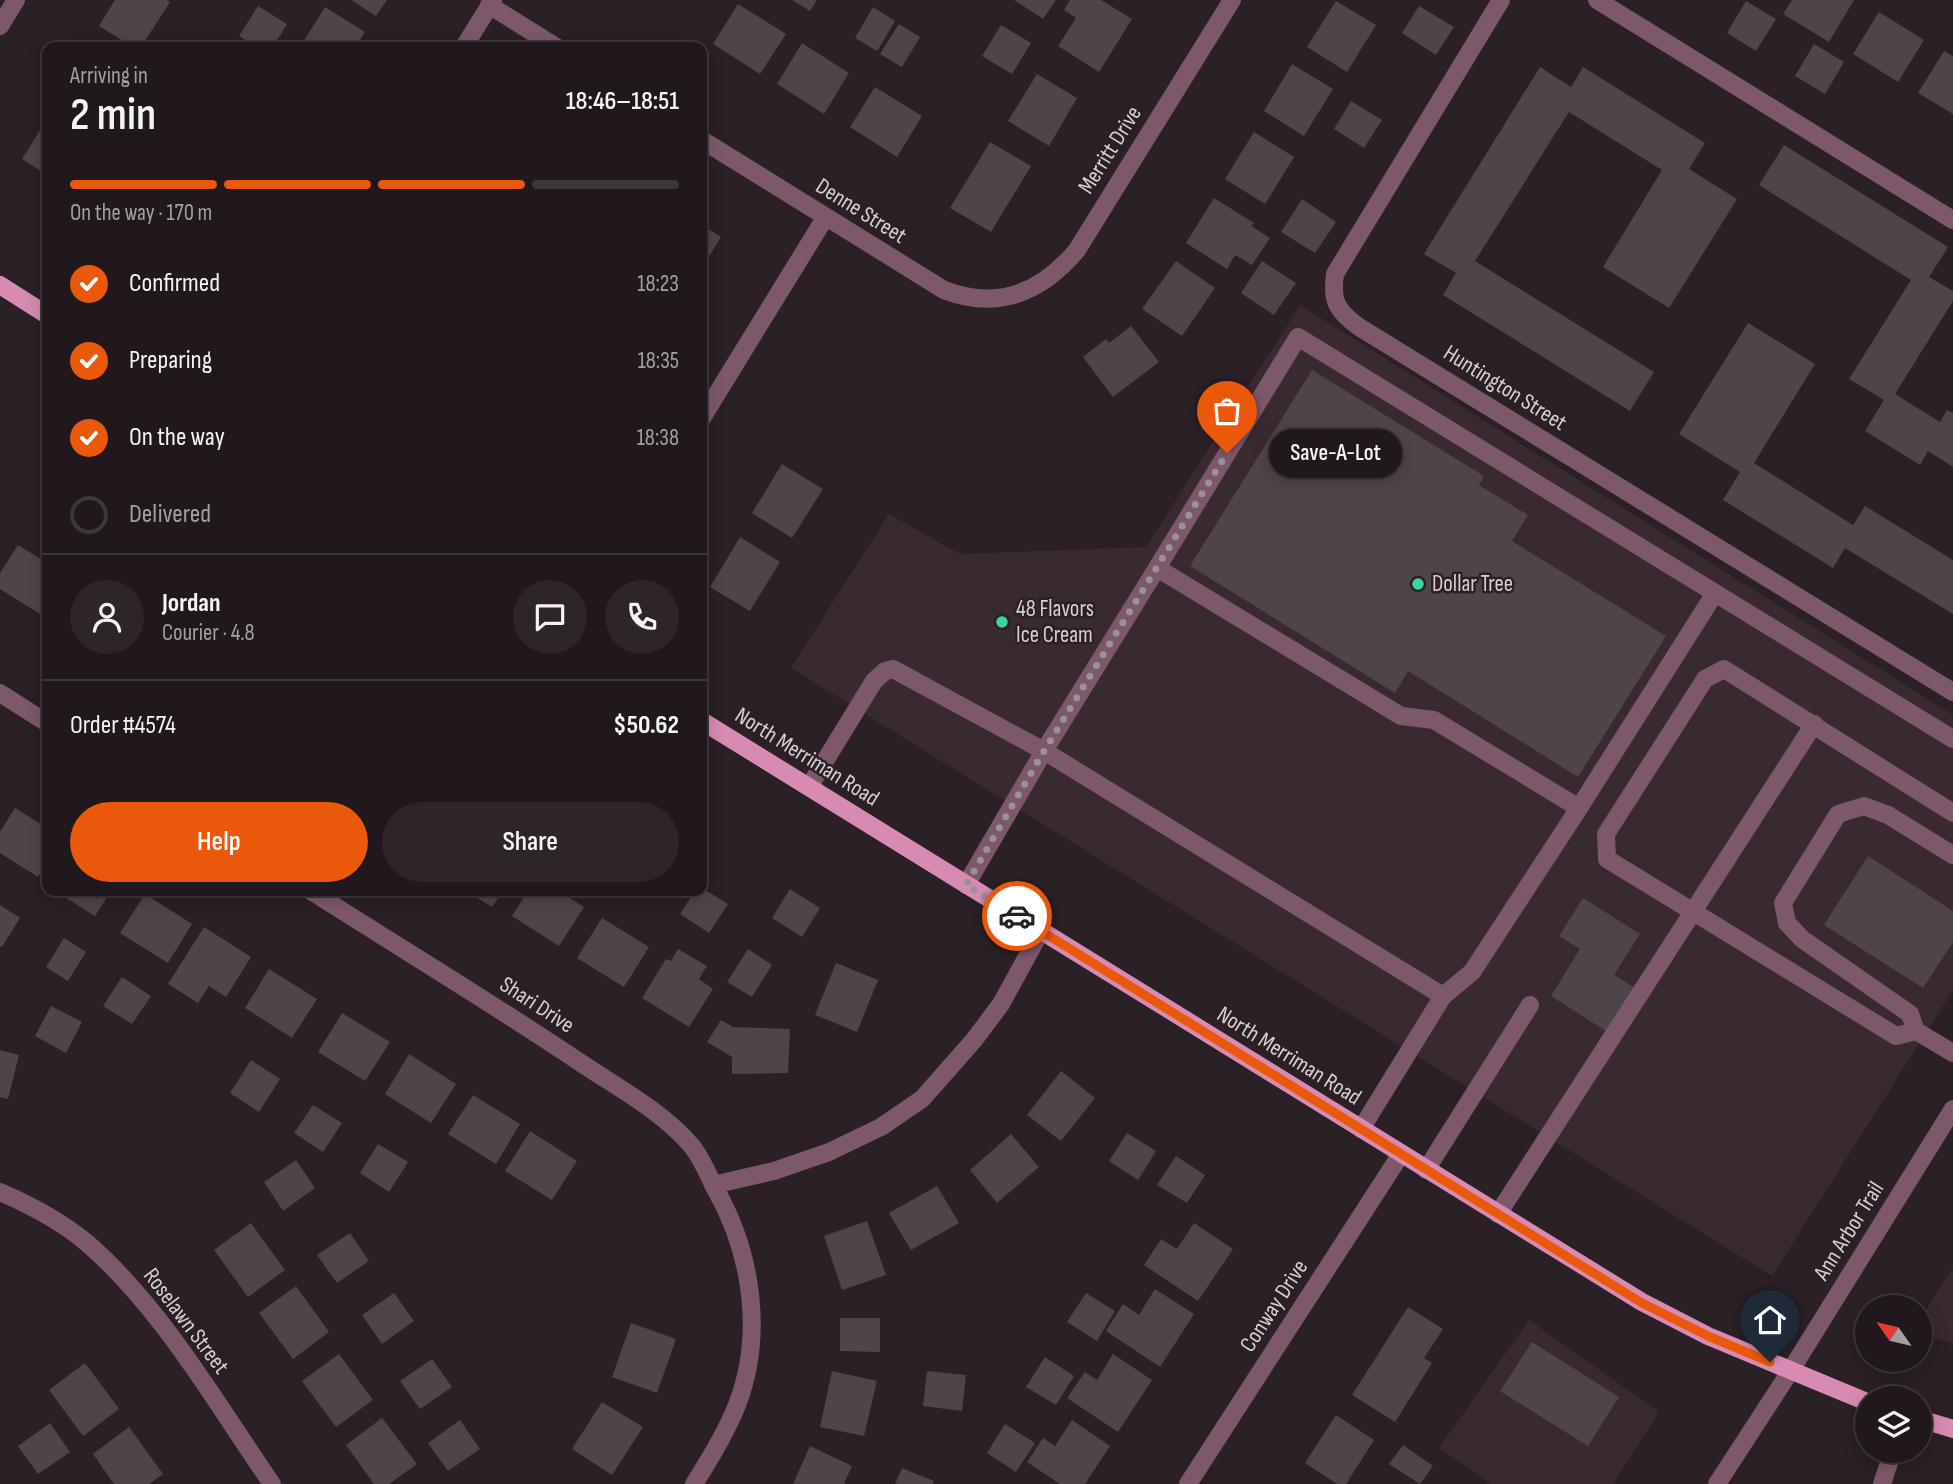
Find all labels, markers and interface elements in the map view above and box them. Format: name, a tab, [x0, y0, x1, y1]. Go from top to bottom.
text: Arriving in	[70, 62, 148, 90]
text: 18:46–18:51	[566, 86, 679, 117]
text: 2 min	[70, 88, 156, 143]
street label: Merritt Drive	[1072, 101, 1148, 199]
street label: Denne Street	[810, 172, 912, 250]
text: On the way · 170 m	[70, 199, 212, 227]
icon: check	[70, 265, 108, 303]
text: Confirmed	[129, 268, 220, 299]
text: 18:23	[637, 270, 679, 298]
street label: Huntington Street	[1438, 339, 1572, 437]
icon: check	[70, 342, 108, 380]
text: Preparing	[129, 345, 212, 376]
text: 18:35	[638, 347, 679, 375]
pin	[1197, 381, 1257, 453]
icon: bag	[1208, 392, 1246, 430]
icon: check	[70, 419, 108, 457]
text: On the way	[129, 422, 225, 453]
text: 18:38	[637, 424, 679, 452]
callout: Save-A-Lot	[1269, 428, 1402, 477]
text: Save-A-Lot	[1290, 439, 1381, 467]
text: Delivered	[129, 499, 211, 530]
place label: Dollar Tree	[1432, 570, 1513, 598]
marker: Dollar Tree	[1410, 576, 1426, 592]
button: person	[70, 580, 144, 654]
button: chat	[513, 580, 587, 654]
button: phone	[605, 580, 679, 654]
text: Jordan	[162, 588, 220, 619]
place label: 48 Flavors Ice Cream	[1016, 595, 1094, 649]
marker: 48 Flavors Ice Cream	[994, 614, 1010, 630]
text: Courier · 4.8	[162, 619, 255, 647]
street label: North Merriman Road	[730, 702, 884, 812]
text: Order #4574	[70, 710, 176, 741]
text: $50.62	[613, 710, 679, 741]
button: Help	[70, 802, 368, 882]
button: Share	[382, 802, 679, 882]
courier	[982, 881, 1052, 951]
icon: car	[998, 897, 1036, 935]
street label: Shari Drive	[494, 971, 580, 1039]
street label: North Merriman Road	[1212, 1001, 1366, 1111]
street label: Ann Arbor Trail	[1807, 1176, 1890, 1286]
street label: Conway Drive	[1234, 1255, 1314, 1357]
street label: Roselawn Street	[137, 1263, 235, 1379]
pin	[1740, 1290, 1800, 1362]
north arrow	[1855, 1295, 1932, 1372]
map controls	[1855, 1295, 1932, 1463]
icon: home	[1751, 1301, 1789, 1339]
button: layers	[1855, 1386, 1932, 1463]

